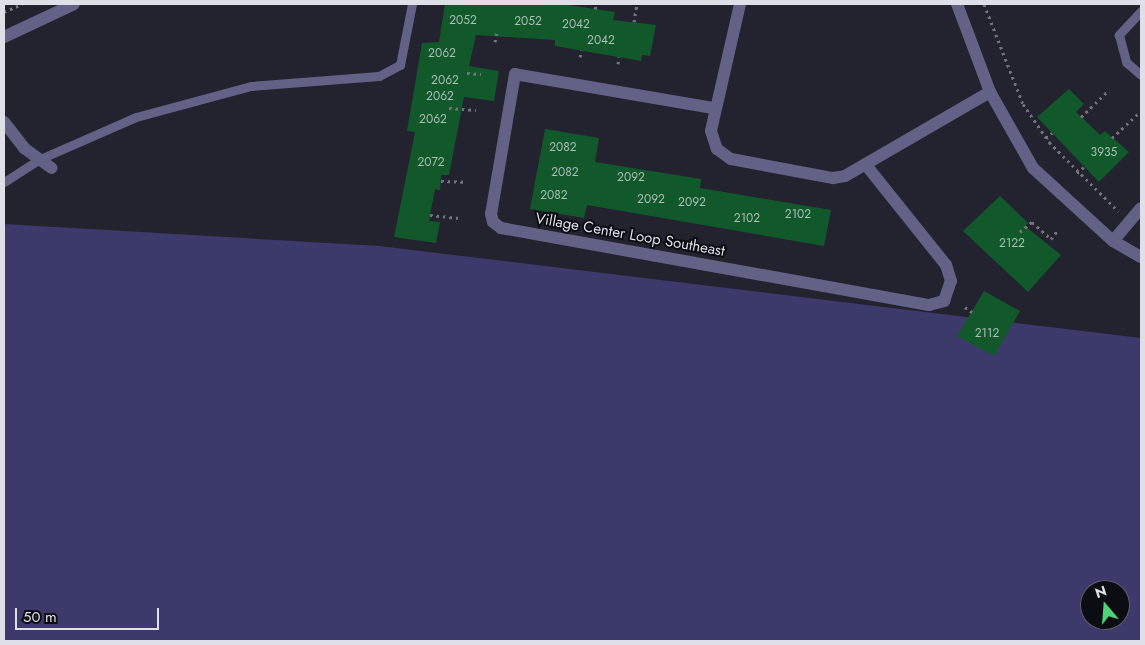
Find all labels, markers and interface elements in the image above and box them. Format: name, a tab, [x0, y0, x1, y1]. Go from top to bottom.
house number: 2052	[449, 14, 477, 28]
house number: 2052	[514, 15, 542, 29]
house number: 2042	[562, 18, 590, 32]
house number: 2042	[587, 34, 615, 48]
house number: 2062	[428, 47, 456, 61]
house number: 2062	[431, 74, 459, 88]
house number: 2062	[426, 90, 454, 104]
house number: 2062	[419, 113, 447, 127]
house number: 2082	[549, 141, 577, 155]
house number: 3935	[1091, 146, 1117, 160]
house number: 2072	[417, 156, 445, 170]
house number: 2082	[551, 166, 579, 180]
house number: 2092	[617, 171, 645, 185]
house number: 2082	[540, 189, 568, 203]
house number: 2092	[637, 193, 665, 207]
house number: 2092	[678, 196, 706, 210]
house number: 2102	[785, 208, 811, 222]
street label: Village Center Loop Southeast	[534, 209, 726, 261]
house number: 2102	[734, 212, 760, 226]
house number: 2122	[999, 237, 1025, 251]
house number: 2112	[975, 327, 999, 341]
north arrow	[1080, 580, 1130, 630]
text: N	[1092, 580, 1109, 603]
scale bar	[18, 598, 161, 630]
text: 50 m	[23, 606, 57, 628]

